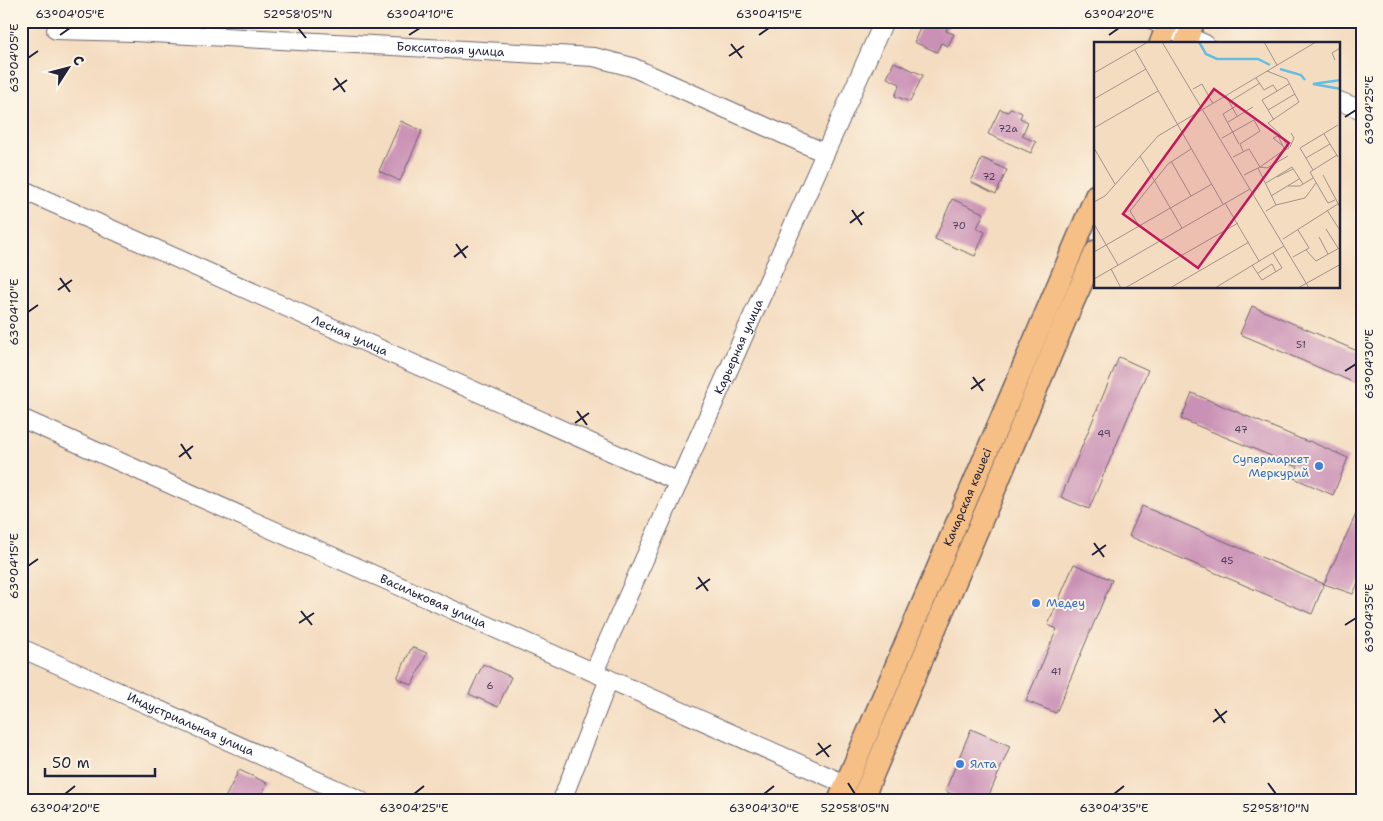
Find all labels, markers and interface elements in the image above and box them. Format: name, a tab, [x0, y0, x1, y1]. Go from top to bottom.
text: 63°04'05"E	[35, 6, 105, 22]
text: 52°58'05"N	[264, 6, 332, 22]
text: 63°04'10"E	[386, 6, 454, 22]
text: 63°04'15"E	[736, 6, 802, 22]
text: 63°04'20"E	[1084, 6, 1154, 22]
text: 63°04'05"E	[6, 23, 22, 93]
street label: Бокситовая улица	[396, 38, 505, 60]
north arrow	[42, 42, 92, 92]
inset map	[1094, 42, 1340, 289]
text: С	[69, 52, 88, 69]
text: 63°04'25"E	[1361, 76, 1377, 144]
house number: 72а	[998, 122, 1018, 135]
house number: 72	[982, 170, 996, 183]
house number: 70	[952, 219, 966, 232]
text: 63°04'10"E	[6, 278, 22, 346]
street label: Карьерная улица	[711, 296, 767, 397]
street label: Лесная улица	[309, 311, 391, 360]
text: 63°04'30"E	[1361, 329, 1377, 399]
house number: 51	[1296, 338, 1306, 351]
house number: 47	[1234, 423, 1248, 436]
house number: 49	[1097, 427, 1111, 440]
street label: Качарская көшесі	[940, 446, 996, 549]
place label: Супермаркет Меркурий	[1233, 451, 1310, 481]
marker: Супермаркет Меркурий	[1313, 460, 1325, 472]
text: 63°04'15"E	[6, 533, 22, 599]
house number: 45	[1221, 554, 1233, 567]
street label: Васильковая улица	[377, 570, 489, 632]
text: 63°04'35"E	[1361, 584, 1377, 652]
place label: Медеу	[1046, 595, 1085, 611]
marker: Медеу	[1030, 597, 1042, 609]
house number: 41	[1051, 665, 1061, 678]
house number: 6	[487, 679, 494, 692]
street label: Индустриальная улица	[125, 689, 257, 760]
scale bar	[45, 746, 155, 778]
text: 50 m	[52, 753, 90, 773]
place label: Ялта	[970, 756, 997, 772]
marker: Ялта	[954, 758, 966, 770]
text: 63°04'20"E	[30, 800, 100, 816]
text: 63°04'25"E	[380, 800, 448, 816]
text: 63°04'30"E	[729, 800, 799, 816]
text: 52°58'05"N	[821, 800, 889, 816]
text: 63°04'35"E	[1080, 800, 1148, 816]
text: 52°58'10"N	[1243, 800, 1309, 816]

